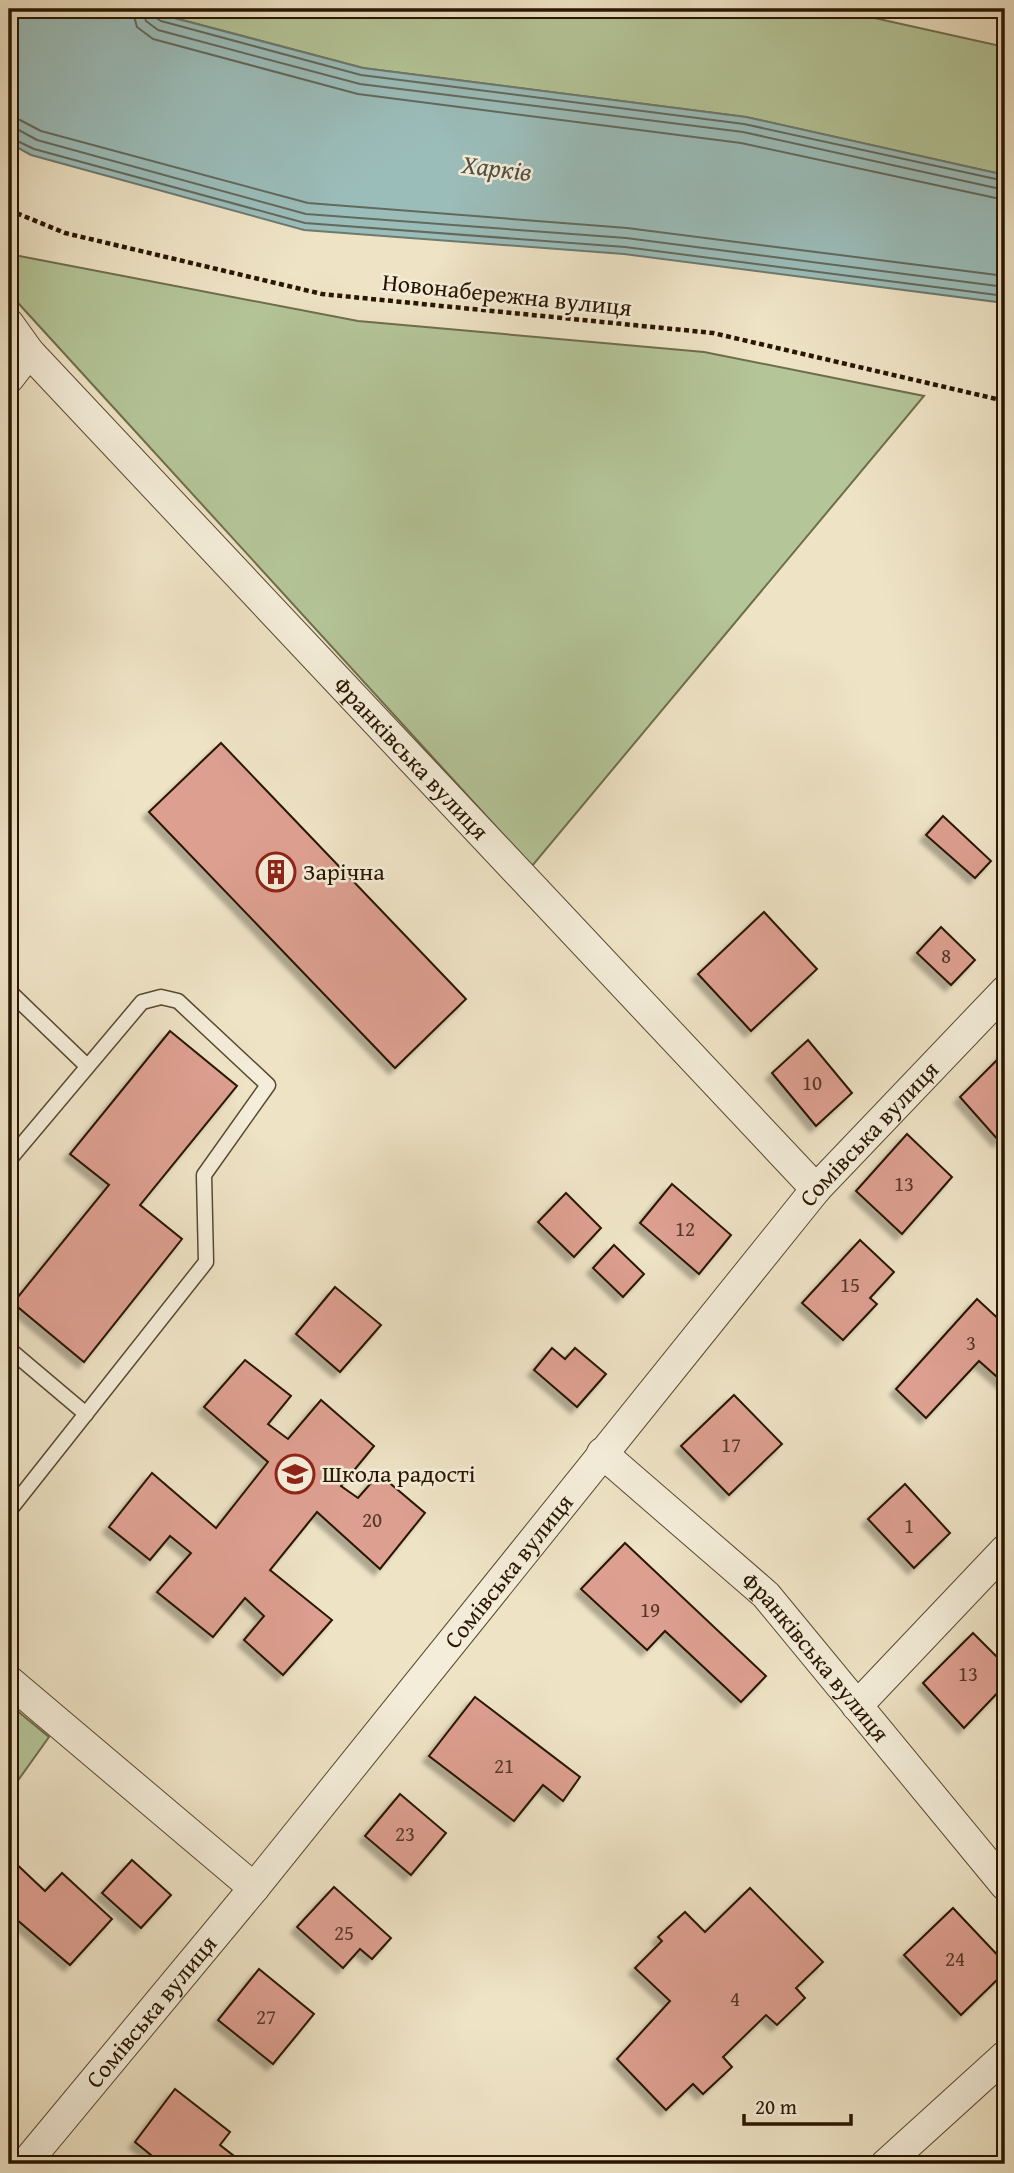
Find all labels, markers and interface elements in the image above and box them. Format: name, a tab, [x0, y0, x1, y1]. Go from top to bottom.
water label: Харків	[459, 144, 534, 191]
street label: Новонабережна вулиця	[381, 264, 634, 325]
street label: Франківська вулиця	[325, 668, 497, 848]
building icon: Зарічна	[255, 851, 297, 893]
place label: Зарічна	[303, 854, 385, 889]
house number: 8	[941, 940, 951, 971]
street label: Сомівська вулиця	[791, 1053, 947, 1214]
house number: 10	[802, 1067, 822, 1098]
house number: 13	[894, 1168, 914, 1199]
house number: 12	[675, 1213, 695, 1244]
house number: 15	[840, 1269, 860, 1300]
house number: 3	[966, 1327, 976, 1358]
house number: 17	[721, 1429, 741, 1460]
school or university icon: Школа радості	[274, 1453, 316, 1495]
place label: Школа радості	[322, 1456, 476, 1491]
street label: Сомівська вулиця	[435, 1486, 581, 1656]
house number: 20	[362, 1504, 382, 1535]
house number: 1	[904, 1510, 914, 1541]
street label: Франківська вулиця	[734, 1563, 898, 1749]
house number: 19	[640, 1594, 660, 1625]
house number: 13	[958, 1658, 978, 1689]
house number: 21	[494, 1750, 514, 1781]
house number: 23	[395, 1818, 415, 1849]
house number: 25	[334, 1917, 354, 1948]
street label: Сомівська вулиця	[77, 1927, 225, 2095]
house number: 24	[945, 1943, 965, 1974]
house number: 4	[730, 1983, 740, 2014]
house number: 27	[256, 2001, 276, 2032]
scale bar	[744, 2082, 851, 2126]
text: 20 m	[755, 2091, 797, 2122]

